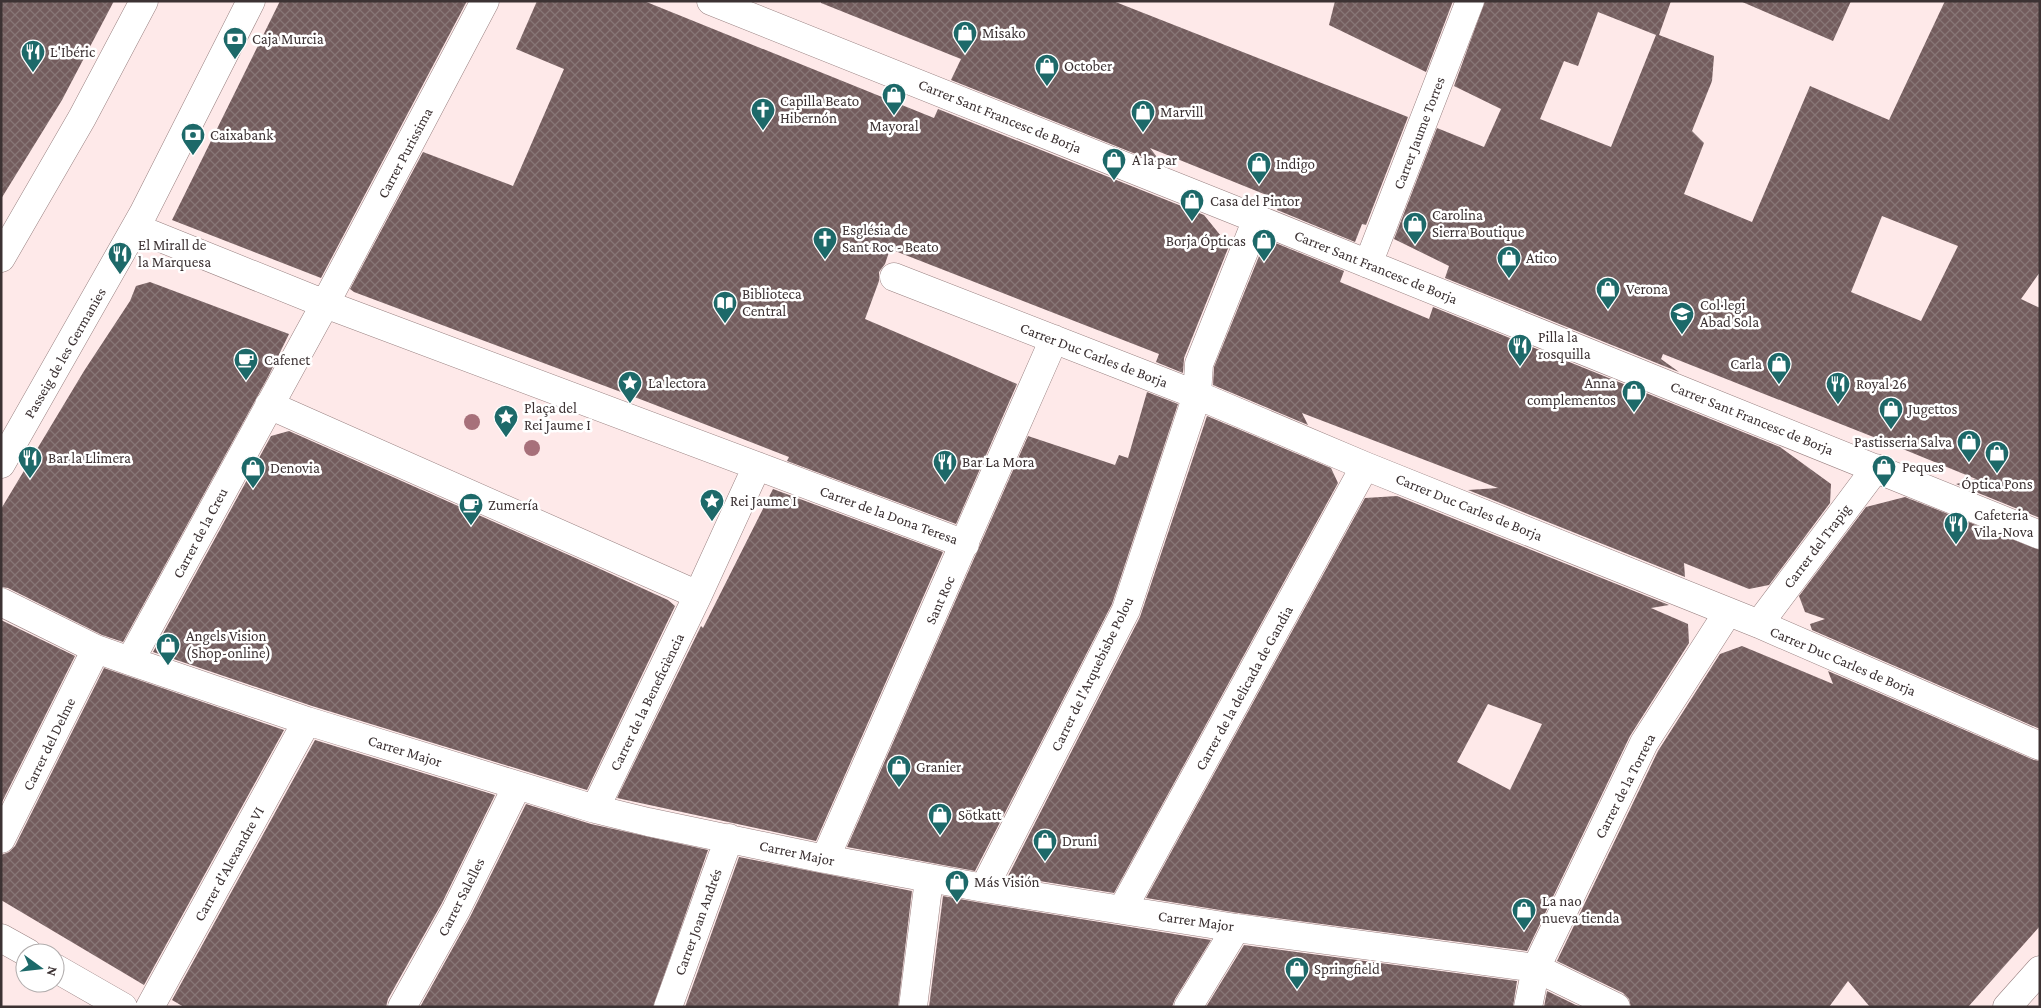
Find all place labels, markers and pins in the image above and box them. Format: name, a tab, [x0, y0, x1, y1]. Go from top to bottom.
shop icon: Misako	[952, 20, 978, 54]
place label: Misako	[982, 25, 1026, 41]
bank icon: Caja Murcia	[222, 26, 248, 60]
place label: Caja Murcia	[252, 31, 324, 48]
restaurant icon: L'Ibéric	[20, 39, 46, 73]
place label: L'Ibéric	[50, 44, 96, 60]
shop icon: October	[1034, 53, 1060, 87]
place label: October	[1064, 58, 1113, 74]
shop icon: Mayoral	[881, 82, 907, 116]
place label: Capilla Beato Hibernón	[780, 93, 859, 126]
church icon: Capilla Beato Hibernón	[750, 97, 776, 131]
shop icon: Marvill	[1130, 99, 1156, 133]
place label: Marvill	[1160, 104, 1204, 120]
place label: Mayoral	[869, 118, 919, 135]
bank icon: Caixabank	[180, 122, 206, 156]
place label: Caixabank	[210, 127, 274, 143]
shop icon: A la par	[1101, 147, 1127, 181]
shop icon: Indigo	[1246, 151, 1272, 185]
place label: A la par	[1132, 152, 1178, 169]
place label: Indigo	[1276, 156, 1315, 173]
shop icon: Casa del Pintor	[1179, 188, 1205, 222]
place label: Casa del Pintor	[1210, 193, 1300, 209]
place label: Carolina Sierra Boutique	[1432, 207, 1525, 241]
shop icon: Carolina Sierra Boutique	[1402, 211, 1428, 245]
place label: Església de Sant Roc - Beato	[842, 222, 939, 255]
church icon: Església de Sant Roc - Beato	[812, 226, 838, 260]
shop icon: Borja Ópticas	[1251, 228, 1277, 262]
place label: Borja Ópticas	[1166, 233, 1246, 250]
place label: El Mirall de la Marquesa	[138, 237, 211, 271]
restaurant icon: El Mirall de la Marquesa	[107, 241, 133, 275]
shop icon: Atico	[1496, 245, 1522, 279]
place label: Atico	[1526, 250, 1557, 266]
shop icon: Verona	[1595, 276, 1621, 310]
place label: Verona	[1626, 281, 1668, 297]
place label: Biblioteca Central	[742, 286, 802, 319]
library icon: Biblioteca Central	[712, 290, 738, 324]
place label: Col·legi Abad Sola	[1700, 297, 1759, 330]
school or university icon: Col·legi Abad Sola	[1669, 301, 1695, 335]
place label: Pilla la rosquilla	[1538, 329, 1591, 363]
restaurant icon: Pilla la rosquilla	[1507, 333, 1533, 367]
cafe icon: Cafenet	[233, 347, 259, 381]
shop icon: Carla	[1766, 351, 1792, 385]
place label: Cafenet	[264, 352, 311, 368]
place label: Carla	[1730, 356, 1762, 372]
place icon: La lectora	[617, 370, 643, 404]
restaurant icon: Royal 26	[1825, 371, 1851, 405]
place label: La lectora	[648, 375, 706, 391]
place label: Anna complementos	[1527, 375, 1616, 409]
place label: Royal 26	[1856, 376, 1907, 393]
shop icon: Anna complementos	[1621, 379, 1647, 413]
shop icon: Jugettos	[1878, 396, 1904, 430]
place label: Plaça del Rei Jaume I	[524, 400, 591, 434]
place label: Jugettos	[1906, 401, 1958, 418]
place icon: Plaça del Rei Jaume I	[493, 404, 519, 438]
shop icon: Pastisseria Salva	[1956, 429, 1982, 463]
place label: Pastisseria Salva	[1854, 434, 1952, 450]
shop icon: Óptica Pons	[1984, 440, 2010, 474]
restaurant icon: Bar la Llimera	[17, 445, 43, 479]
restaurant icon: Bar La Mora	[932, 449, 958, 483]
place label: Bar la Llimera	[48, 450, 131, 466]
place label: Bar La Mora	[962, 454, 1034, 470]
shop icon: Peques	[1871, 454, 1897, 488]
shop icon: Denovia	[240, 455, 266, 489]
place label: Peques	[1902, 459, 1944, 476]
place label: Denovia	[270, 460, 320, 476]
place label: Óptica Pons	[1961, 476, 2033, 493]
place icon: Rei Jaume I	[699, 488, 725, 522]
cafe icon: Zumería	[458, 492, 484, 526]
place label: Rei Jaume I	[730, 493, 797, 510]
place label: Zumería	[488, 497, 539, 513]
place label: Cafeteria Vila-Nova	[1974, 507, 2034, 540]
restaurant icon: Cafeteria Vila-Nova	[1943, 511, 1969, 545]
place label: Angels Vision (Shop-online)	[186, 628, 271, 662]
shop icon: Angels Vision (Shop-online)	[155, 632, 181, 666]
shop icon: Granier	[886, 754, 912, 788]
place label: Granier	[916, 759, 962, 775]
shop icon: Sötkatt	[927, 802, 953, 836]
place label: Sötkatt	[958, 807, 1002, 823]
shop icon: Druni	[1032, 828, 1058, 862]
place label: Druni	[1062, 833, 1097, 849]
shop icon: Más Visión	[944, 869, 970, 903]
place label: Más Visión	[974, 874, 1040, 890]
place label: La nao nueva tienda	[1542, 893, 1620, 926]
shop icon: La nao nueva tienda	[1511, 897, 1537, 931]
shop icon: Springfield	[1284, 956, 1310, 990]
place label: Springfield	[1314, 961, 1380, 978]

